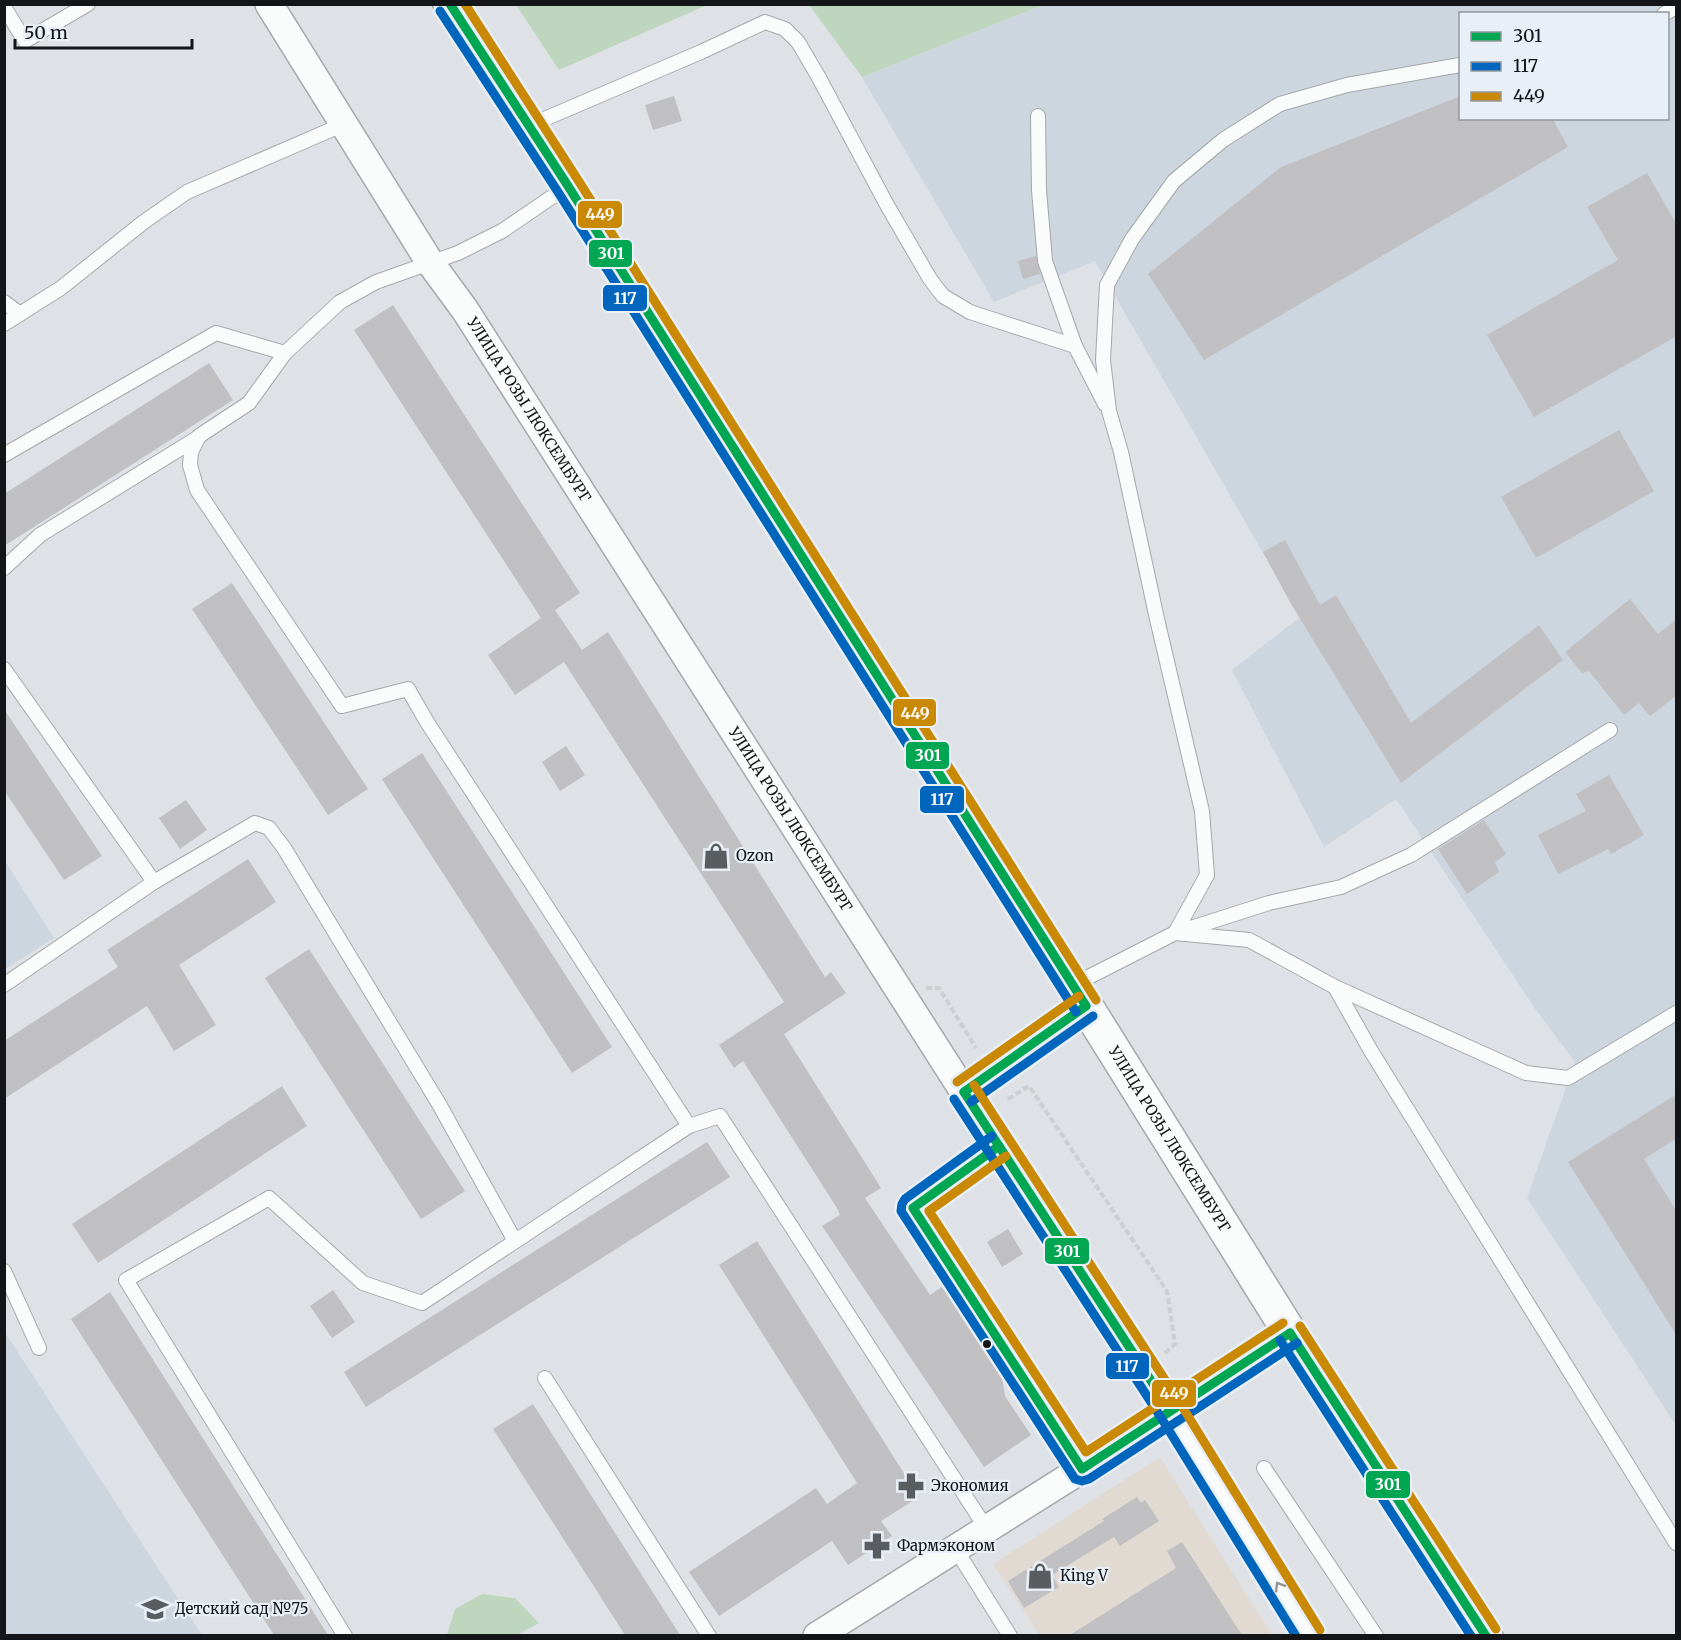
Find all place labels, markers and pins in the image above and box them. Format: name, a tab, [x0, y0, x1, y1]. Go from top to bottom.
shop icon: Ozon	[701, 841, 731, 871]
place label: Ozon	[736, 846, 774, 865]
unlabelled marker	[981, 1338, 993, 1350]
pharmacy icon: Экономия	[896, 1471, 926, 1501]
place label: Экономия	[931, 1476, 1009, 1495]
pharmacy icon: Фармэконом	[862, 1531, 892, 1561]
place label: Фармэконом	[897, 1536, 995, 1555]
shop icon: King V	[1025, 1561, 1055, 1591]
place label: King V	[1060, 1566, 1109, 1585]
school or university icon: Детский сад №75	[140, 1594, 170, 1624]
place label: Детский сад №75	[175, 1599, 308, 1618]

